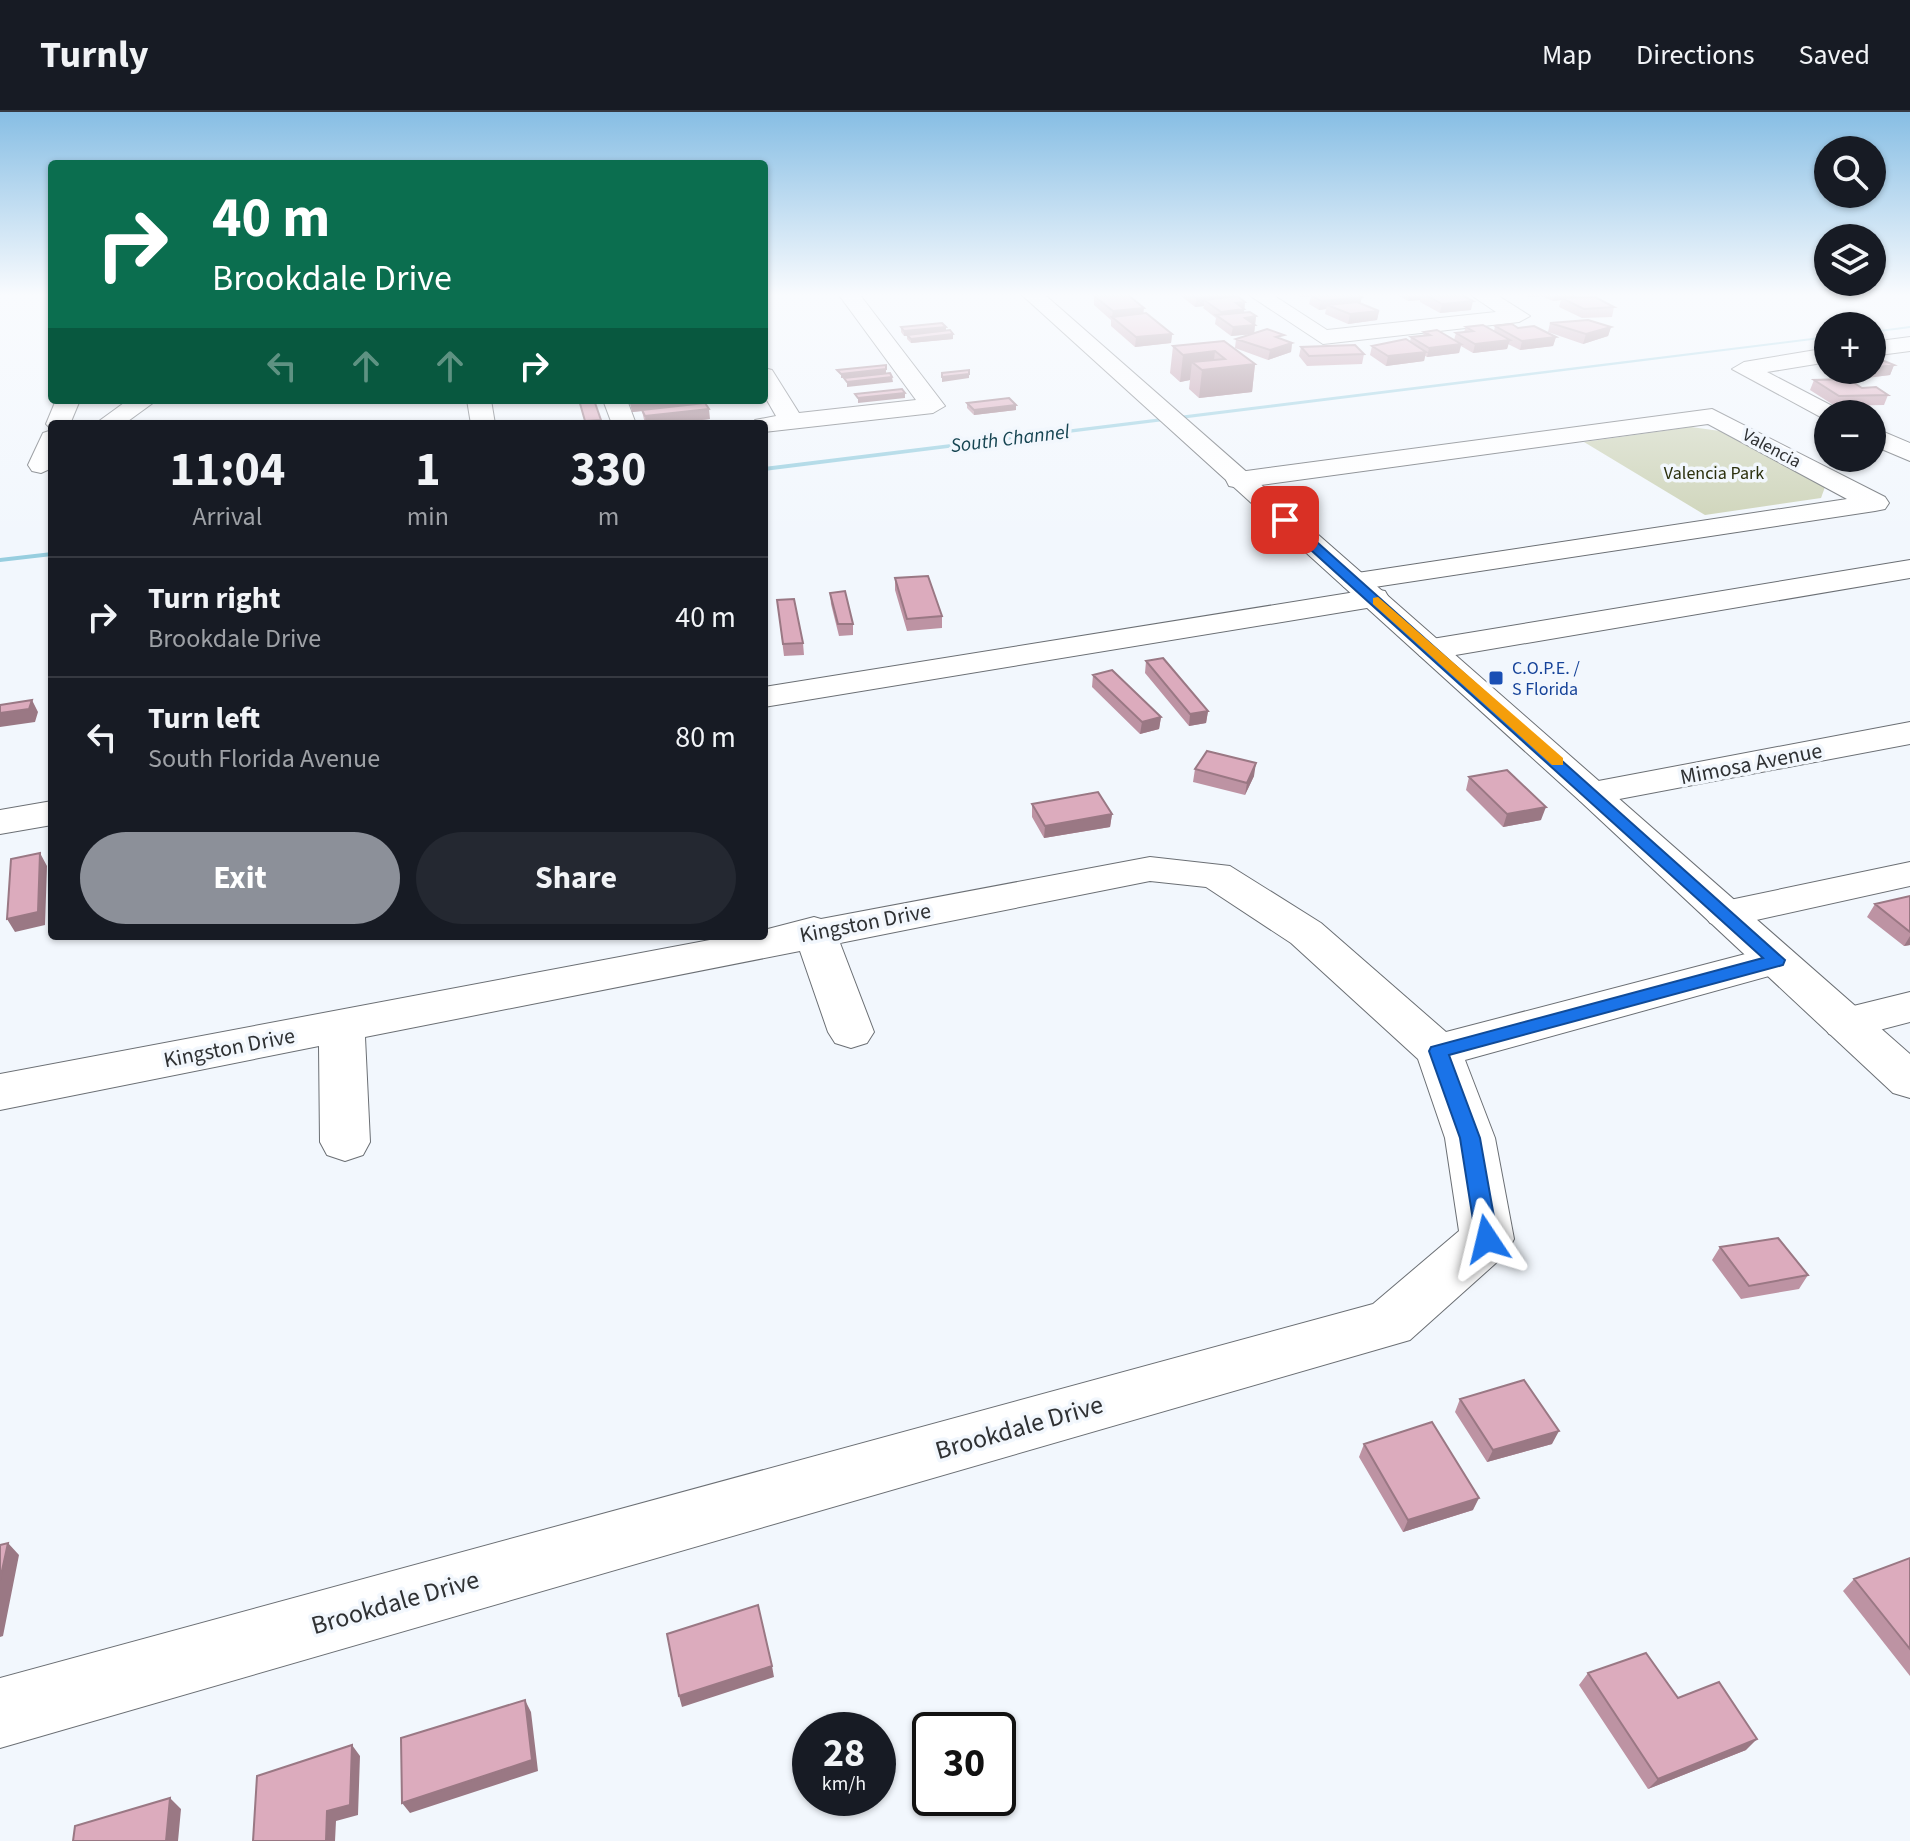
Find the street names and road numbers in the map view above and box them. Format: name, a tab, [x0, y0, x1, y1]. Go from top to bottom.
street label: Valencia	[1738, 423, 1805, 474]
street label: Mimosa Avenue	[1677, 735, 1825, 793]
street label: Kingston Drive	[797, 895, 934, 951]
street label: Kingston Drive	[161, 1020, 298, 1076]
street label: Brookdale Drive	[931, 1386, 1108, 1469]
street label: Brookdale Drive	[307, 1561, 484, 1644]

